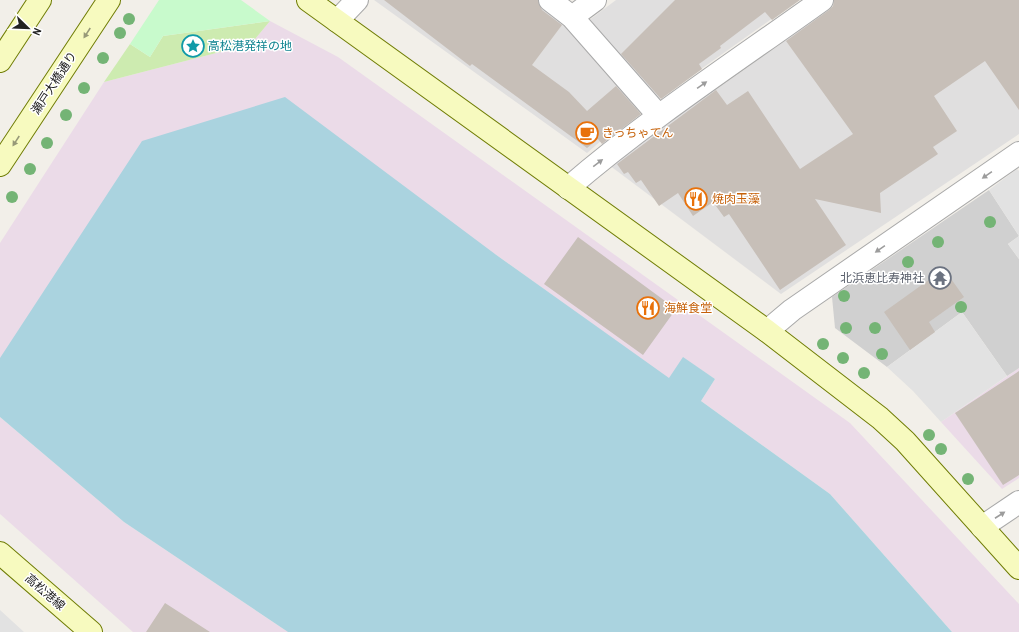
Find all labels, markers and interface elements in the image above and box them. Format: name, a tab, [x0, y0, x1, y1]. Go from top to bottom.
north arrow	[8, 8, 48, 48]
text: N	[29, 26, 45, 38]
one-way arrow	[84, 27, 91, 38]
place icon: 高松港発祥の地	[180, 33, 206, 59]
place label: 高松港発祥の地	[208, 38, 292, 54]
street label: 瀬戸大橋通り	[28, 48, 80, 118]
one-way arrow	[697, 81, 708, 89]
cafe icon: きっちゃてん	[574, 120, 600, 146]
place label: きっちゃてん	[602, 125, 674, 141]
one-way arrow	[12, 136, 20, 146]
one-way arrow	[593, 159, 603, 167]
one-way arrow	[982, 171, 992, 179]
restaurant icon: 焼肉玉藻	[683, 186, 709, 212]
place label: 焼肉玉藻	[712, 191, 760, 207]
one-way arrow	[875, 245, 885, 253]
temple icon: 北浜恵比寿神社	[927, 265, 953, 291]
place label: 北浜恵比寿神社	[840, 270, 924, 286]
restaurant icon: 海鮮食堂	[635, 295, 661, 321]
place label: 海鮮食堂	[664, 300, 712, 316]
one-way arrow	[995, 511, 1005, 519]
street label: 高松港線	[22, 570, 68, 614]

